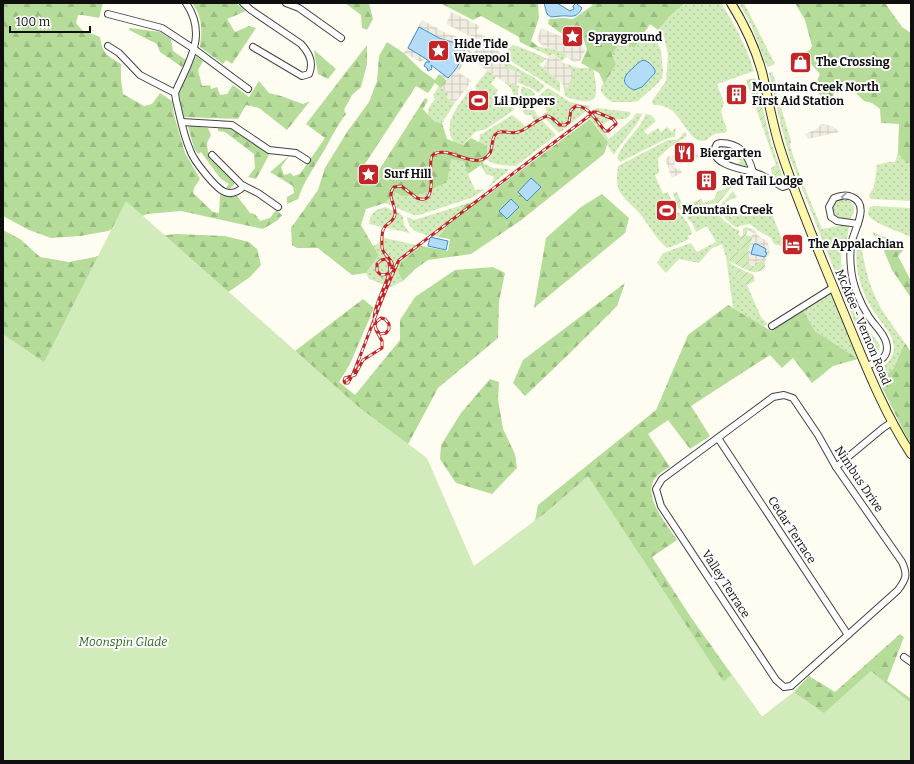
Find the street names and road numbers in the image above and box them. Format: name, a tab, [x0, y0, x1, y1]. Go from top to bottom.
street label: McAfee - Vernon Road	[832, 267, 894, 387]
street label: Nimbus Drive	[832, 443, 886, 515]
street label: Cedar Terrace	[765, 494, 819, 566]
street label: Valley Terrace	[699, 547, 753, 621]

